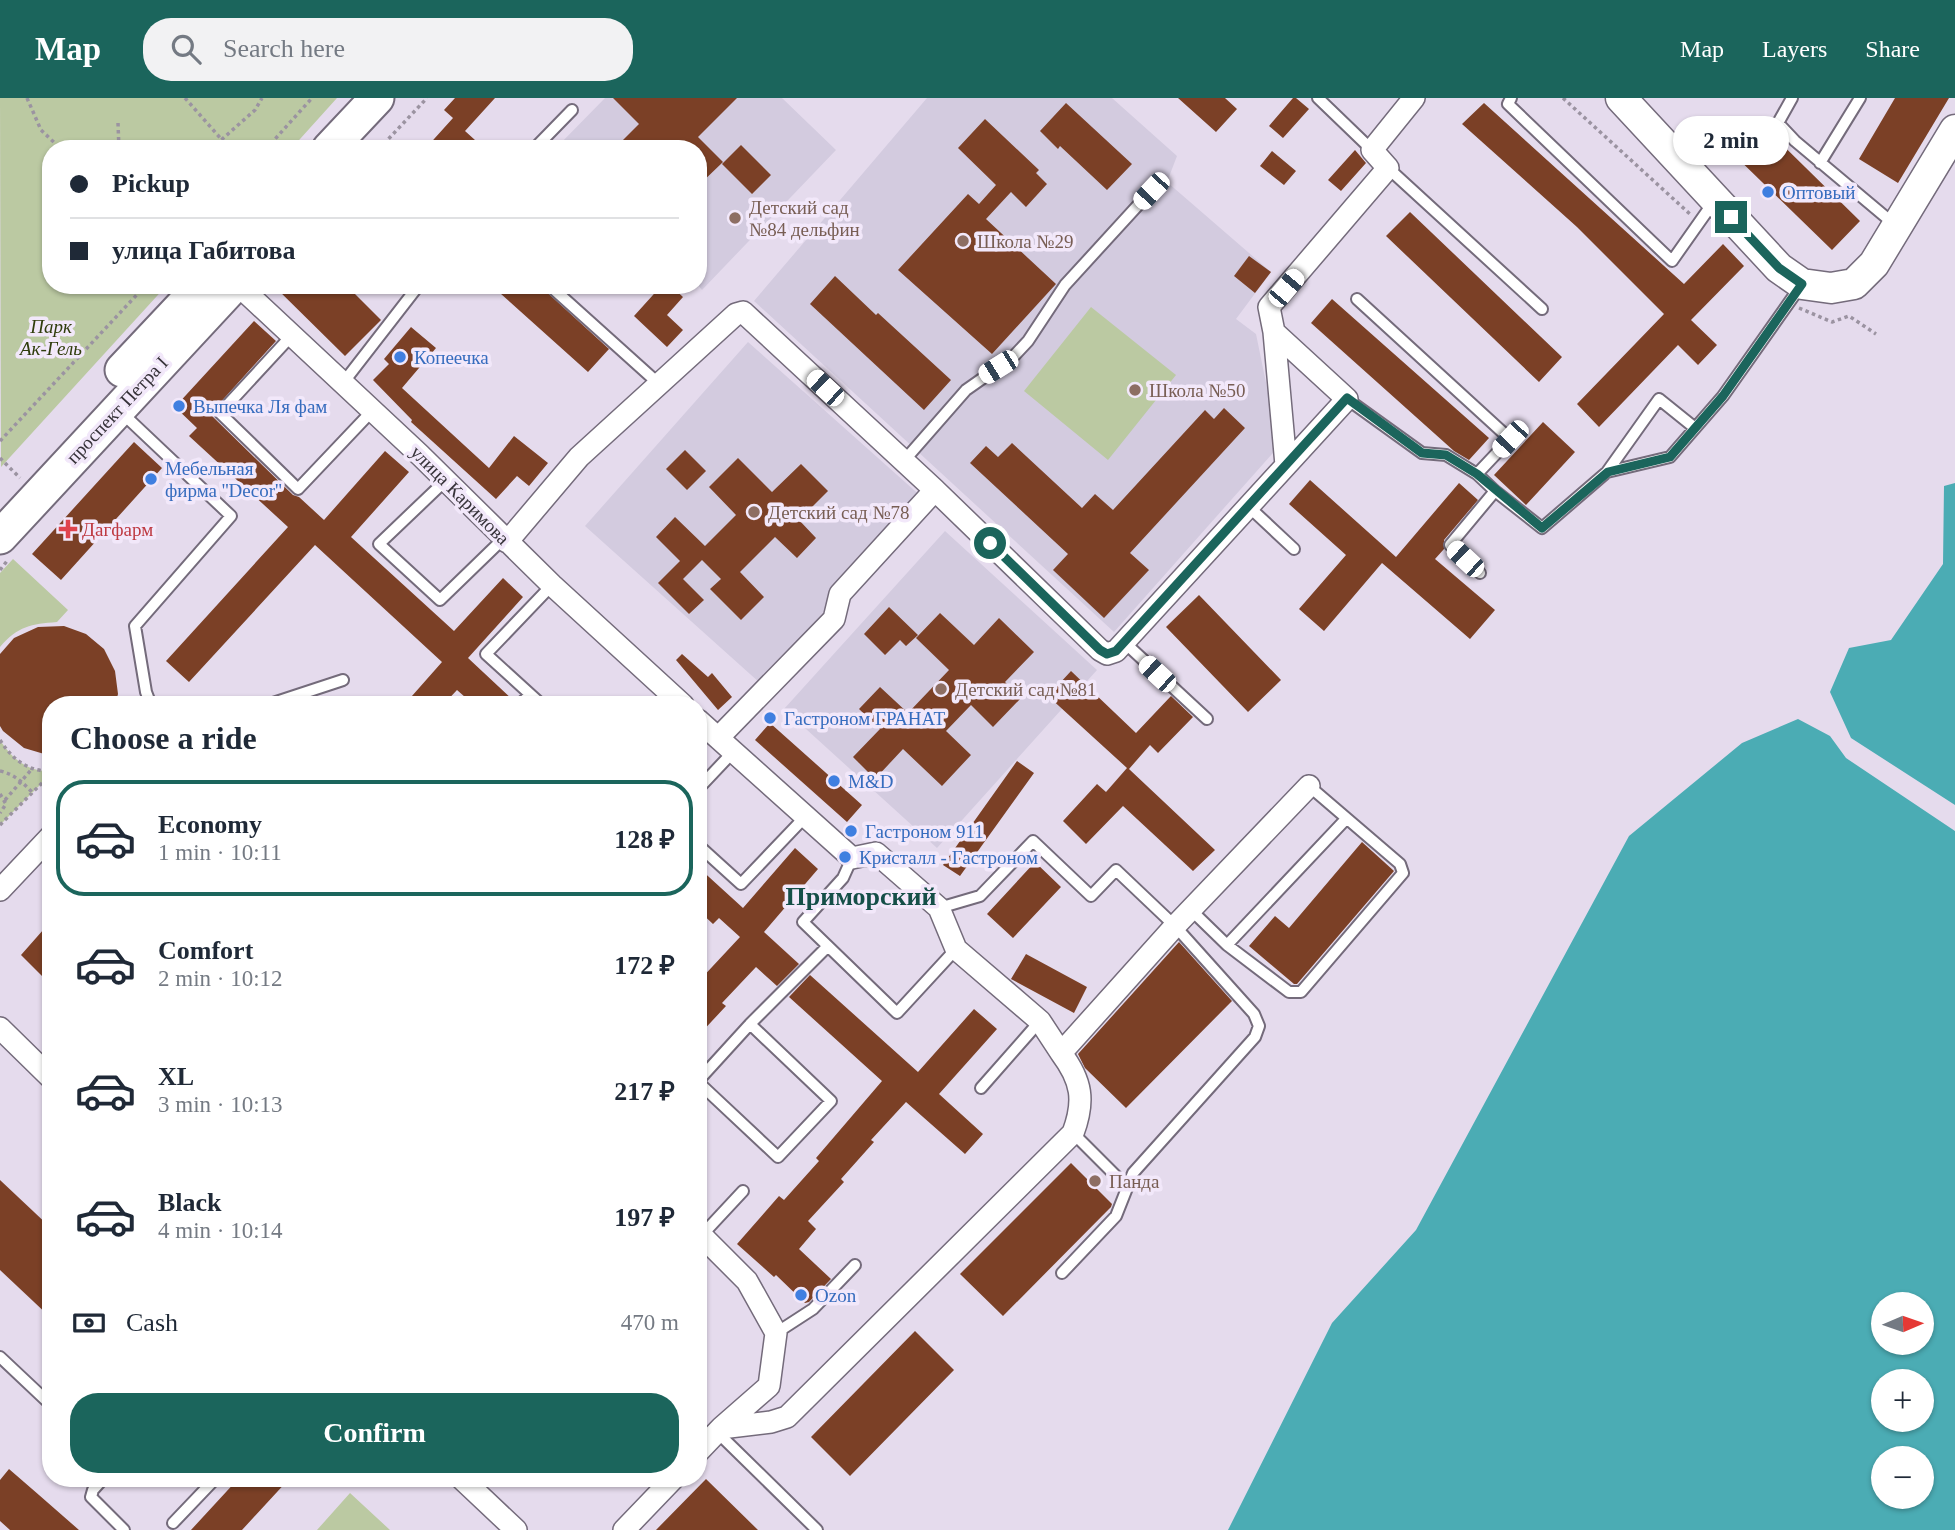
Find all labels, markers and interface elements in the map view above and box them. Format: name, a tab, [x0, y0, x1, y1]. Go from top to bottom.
search box	[143, 18, 633, 81]
icon: search	[167, 30, 205, 68]
text: Map	[35, 31, 101, 67]
text: Search here	[223, 34, 345, 63]
text: Map	[1680, 36, 1724, 62]
text: Layers	[1762, 36, 1827, 62]
text: Share	[1865, 36, 1920, 62]
callout: 2 min	[1673, 116, 1789, 164]
text: 2 min	[1703, 128, 1759, 153]
car	[1129, 168, 1174, 214]
text: Pickup	[112, 169, 190, 198]
place label: Оптовый	[1782, 182, 1855, 203]
marker: Оптовый	[1760, 184, 1776, 200]
place label: Детский сад №84 дельфин	[749, 197, 860, 240]
route end	[1715, 201, 1747, 233]
marker: Детский сад №84 дельфин	[727, 210, 743, 226]
place label: Школа №29	[977, 231, 1073, 252]
marker: Школа №29	[955, 233, 971, 249]
text: улица Габитова	[112, 236, 295, 265]
car	[1265, 265, 1308, 311]
park label: Парк Ак-Гель	[18, 316, 82, 359]
place label: Копеечка	[414, 347, 489, 368]
car	[975, 347, 1022, 387]
marker: Копеечка	[392, 349, 408, 365]
street label: проспект Петра I	[62, 352, 172, 468]
car	[803, 366, 848, 410]
place label: Школа №50	[1149, 380, 1245, 401]
marker: Школа №50	[1127, 382, 1143, 398]
place label: Выпечка Ля фам	[193, 396, 327, 417]
marker: Выпечка Ля фам	[171, 398, 187, 414]
car	[1488, 416, 1533, 462]
street label: улица Каримова	[406, 441, 514, 549]
place label: Мебельная фирма ''Decor''	[165, 458, 282, 501]
marker: Мебельная фирма ''Decor''	[143, 471, 159, 487]
place label: Детский сад №78	[768, 502, 910, 523]
marker: Детский сад №78	[746, 504, 762, 520]
place label: Дагфарм	[82, 519, 153, 540]
marker: Дагфарм	[60, 521, 76, 537]
route start	[974, 527, 1006, 559]
car	[1443, 537, 1488, 581]
car	[1135, 652, 1180, 696]
place label: Детский сад №81	[955, 679, 1097, 700]
marker: Детский сад №81	[933, 681, 949, 697]
place label: Гастроном ГРАНАТ	[784, 708, 946, 729]
marker: Гастроном ГРАНАТ	[762, 710, 778, 726]
text: Choose a ride	[70, 720, 257, 756]
place label: M&D	[848, 771, 893, 792]
marker: M&D	[826, 773, 842, 789]
icon: car	[74, 807, 137, 870]
text: Economy	[158, 810, 262, 839]
place label: Гастроном 911	[865, 821, 984, 842]
marker: Гастроном 911	[843, 823, 859, 839]
text: 128 ₽	[614, 825, 675, 854]
text: 1 min · 10:11	[158, 840, 282, 865]
place label: Кристалл - Гастроном	[859, 847, 1038, 868]
marker: Кристалл - Гастроном	[837, 849, 853, 865]
district label: Приморский	[786, 882, 937, 911]
icon: car	[74, 933, 137, 996]
text: Comfort	[158, 936, 253, 965]
text: 172 ₽	[614, 951, 675, 980]
text: 2 min · 10:12	[158, 966, 283, 991]
icon: car	[74, 1059, 137, 1122]
text: XL	[158, 1062, 194, 1091]
text: 217 ₽	[614, 1077, 675, 1106]
text: 3 min · 10:13	[158, 1092, 283, 1117]
place label: Панда	[1109, 1171, 1160, 1192]
marker: Панда	[1087, 1173, 1103, 1189]
icon: car	[74, 1185, 137, 1248]
text: Black	[158, 1188, 222, 1217]
text: 197 ₽	[614, 1203, 675, 1232]
text: 4 min · 10:14	[158, 1218, 283, 1243]
place label: Ozon	[815, 1285, 857, 1306]
marker: Ozon	[793, 1287, 809, 1303]
north arrow	[1871, 1292, 1934, 1354]
map controls	[1871, 1292, 1934, 1509]
icon: cash	[70, 1304, 108, 1342]
text: Cash	[126, 1308, 178, 1337]
text: 470 m	[621, 1310, 679, 1335]
button: +	[1871, 1369, 1934, 1432]
button: Confirm	[70, 1393, 679, 1473]
button: −	[1871, 1446, 1934, 1509]

